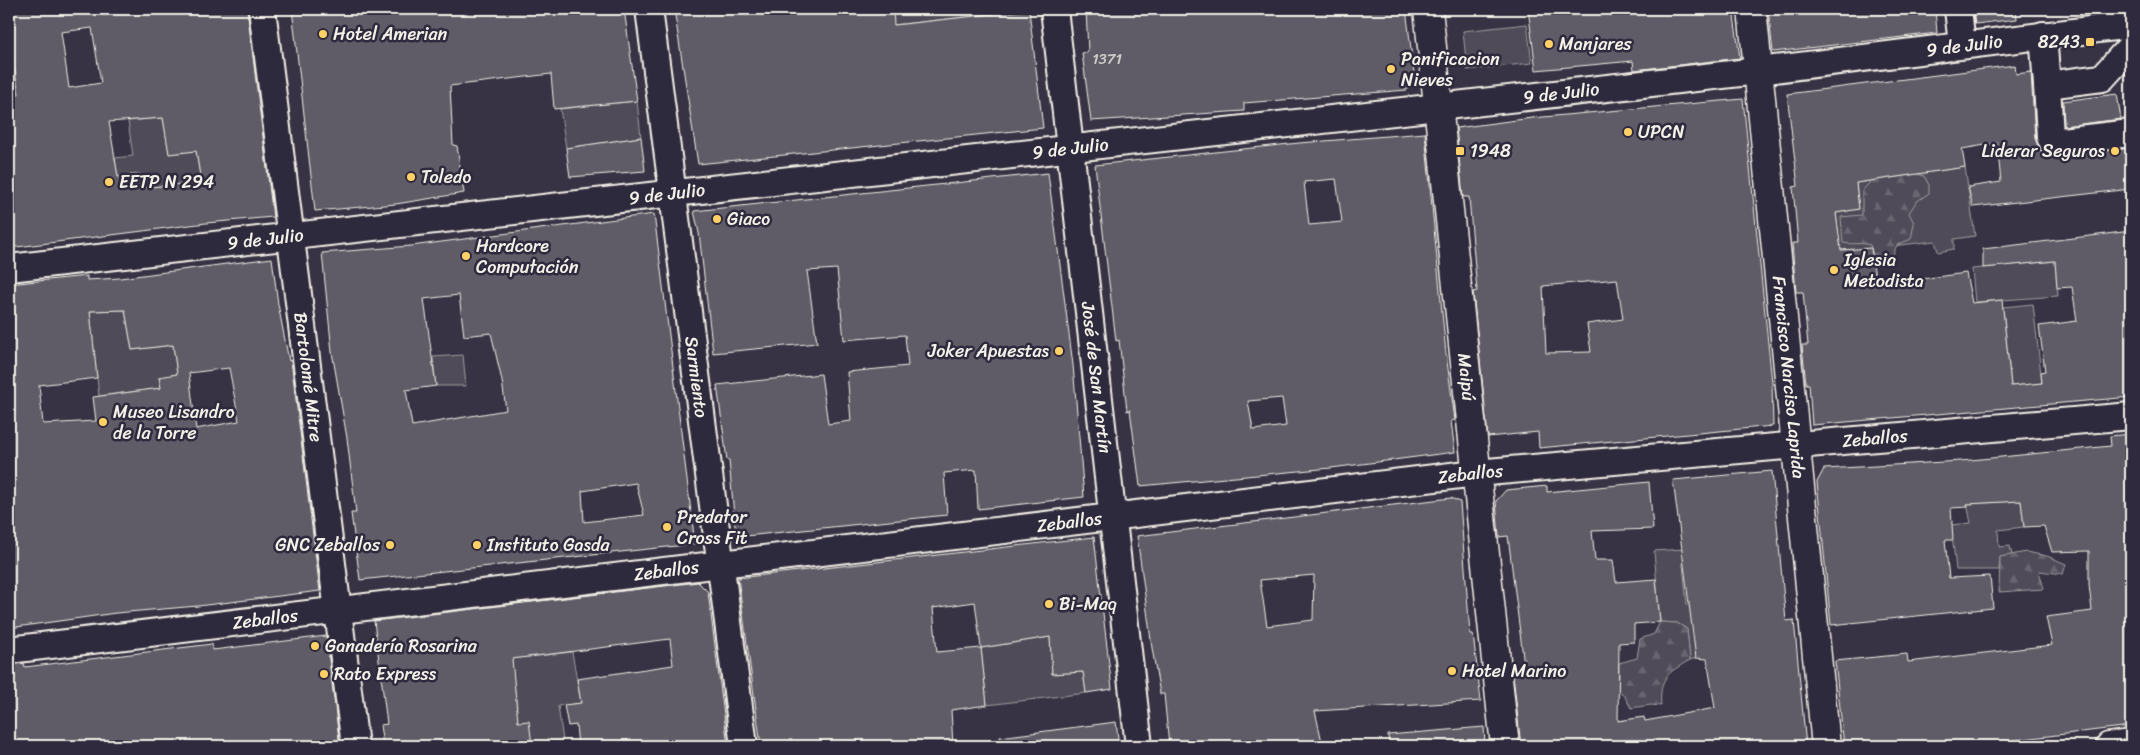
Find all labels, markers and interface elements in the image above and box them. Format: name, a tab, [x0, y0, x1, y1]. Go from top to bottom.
place label: Hotel Amerian	[333, 18, 448, 50]
street label: 9 de Julio	[1924, 25, 2004, 66]
place label: 8243	[2038, 26, 2080, 58]
marker: Hotel Amerian	[317, 28, 329, 40]
place label: Manjares	[1559, 28, 1632, 60]
marker: 8243	[2084, 36, 2096, 48]
marker: Manjares	[1543, 38, 1555, 50]
place label: Panificacion Nieves	[1401, 43, 1500, 96]
house number: 1371	[1092, 46, 1122, 72]
marker: Panificacion Nieves	[1385, 63, 1397, 75]
street label: 9 de Julio	[1521, 73, 1601, 113]
place label: UPCN	[1638, 116, 1685, 148]
marker: UPCN	[1622, 126, 1634, 138]
street label: 9 de Julio	[1030, 128, 1110, 169]
place label: 1948	[1470, 135, 1511, 167]
place label: Liderar Seguros	[1982, 135, 2106, 167]
marker: 1948	[1454, 145, 1466, 157]
marker: Liderar Seguros	[2109, 145, 2121, 157]
place label: Toledo	[421, 161, 471, 193]
place label: EETP N 294	[119, 166, 214, 198]
marker: Toledo	[405, 171, 417, 183]
street label: 9 de Julio	[627, 174, 707, 214]
marker: EETP N 294	[103, 176, 115, 188]
place label: Giaco	[727, 203, 770, 235]
marker: Giaco	[711, 213, 723, 225]
street label: 9 de Julio	[226, 219, 305, 259]
place label: Hardcore Computación	[476, 230, 579, 283]
place label: Iglesia Metodista	[1843, 244, 1924, 297]
marker: Hardcore Computación	[460, 250, 472, 262]
marker: Iglesia Metodista	[1828, 264, 1840, 276]
street label: Francisco Narciso Laprida	[1763, 274, 1815, 480]
street label: José de San Martín	[1072, 299, 1121, 455]
street label: Bartolomé Mitre	[284, 310, 333, 444]
street label: Sarmiento	[675, 334, 718, 420]
place label: Joker Apuestas	[927, 335, 1050, 367]
marker: Joker Apuestas	[1053, 345, 1065, 357]
street label: Maipú	[1448, 352, 1485, 403]
place label: Museo Lisandro de la Torre	[113, 396, 235, 449]
marker: Museo Lisandro de la Torre	[97, 416, 109, 428]
street label: Zeballos	[1841, 419, 1910, 457]
street label: Zeballos	[1436, 455, 1505, 493]
place label: Predator Cross Fit	[677, 501, 748, 554]
street label: Zeballos	[1035, 502, 1104, 542]
marker: Predator Cross Fit	[661, 521, 673, 533]
place label: GNC Zeballos	[275, 529, 381, 561]
place label: Instituto Gasda	[486, 529, 610, 561]
marker: GNC Zeballos	[384, 539, 396, 551]
marker: Instituto Gasda	[471, 539, 483, 551]
street label: Zeballos	[632, 551, 701, 591]
place label: Bi-Maq	[1059, 588, 1117, 620]
marker: Bi-Maq	[1043, 598, 1055, 610]
street label: Zeballos	[231, 599, 300, 639]
place label: Ganadería Rosarina	[325, 630, 478, 662]
marker: Ganadería Rosarina	[309, 640, 321, 652]
place label: Hotel Marino	[1462, 655, 1566, 687]
place label: Rato Express	[334, 658, 437, 690]
marker: Hotel Marino	[1446, 665, 1458, 677]
marker: Rato Express	[318, 668, 330, 680]

